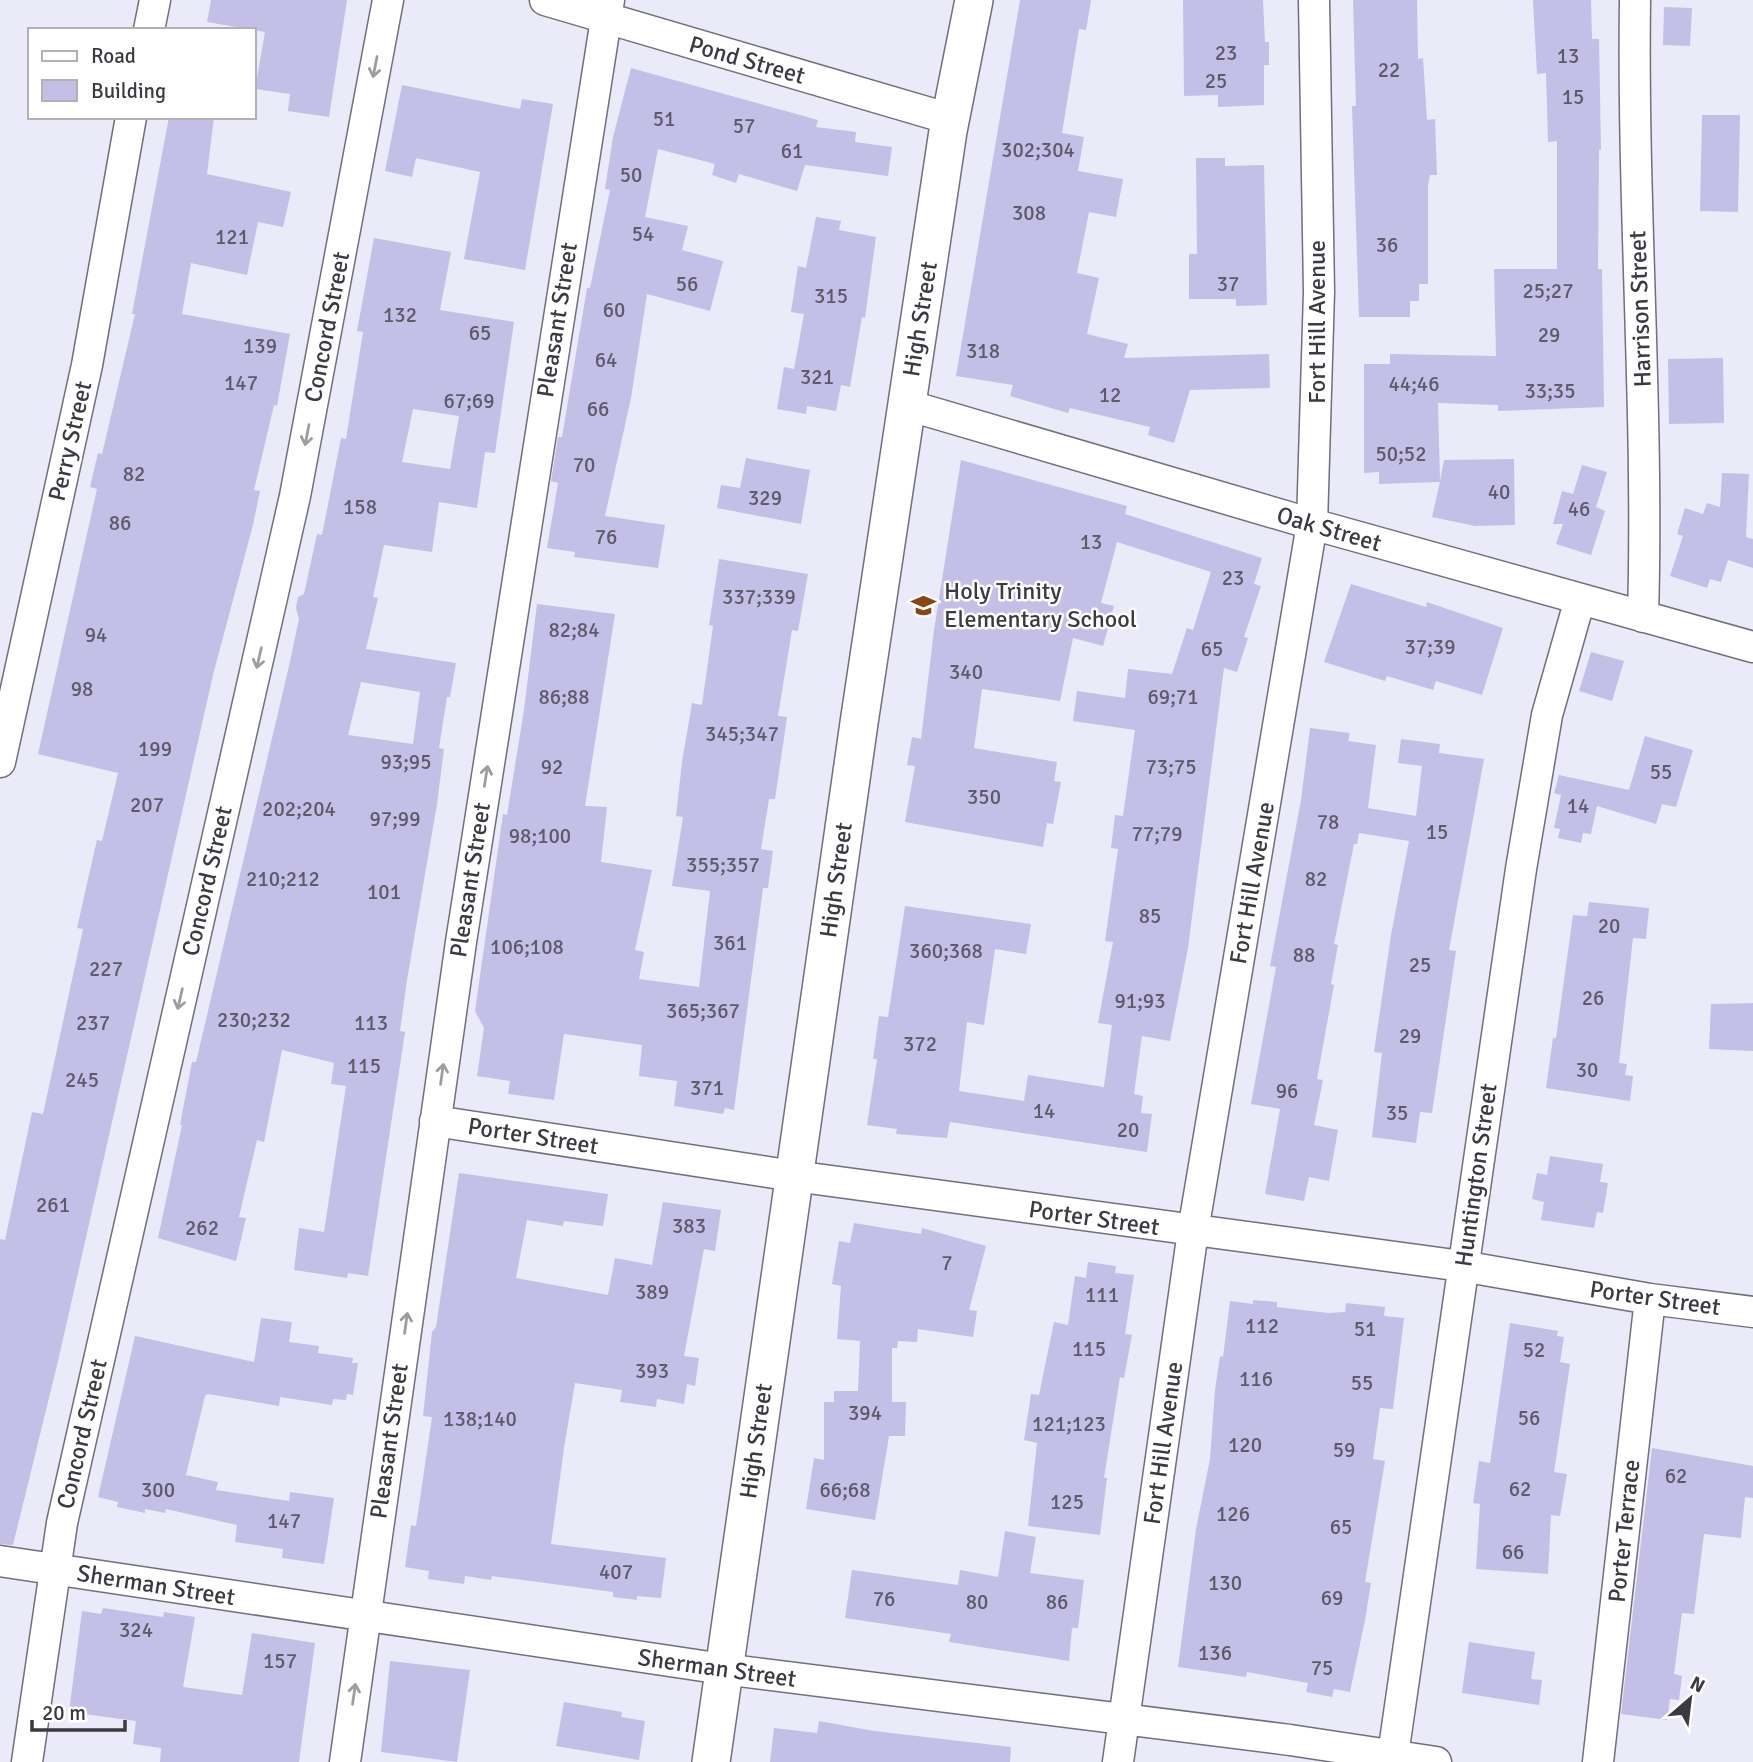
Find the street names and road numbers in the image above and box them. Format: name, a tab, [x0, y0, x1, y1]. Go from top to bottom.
street label: Pond Street	[686, 29, 808, 91]
street label: Harrison Street	[1622, 230, 1658, 388]
street label: Pleasant Street	[530, 240, 584, 400]
street label: Fort Hill Avenue	[1302, 240, 1332, 404]
street label: Concord Street	[298, 249, 356, 405]
street label: High Street	[896, 259, 944, 379]
street label: Perry Street	[42, 378, 98, 504]
street label: Oak Street	[1273, 500, 1385, 558]
street label: Pleasant Street	[443, 800, 497, 960]
street label: Fort Hill Avenue	[1223, 800, 1281, 966]
street label: Concord Street	[175, 803, 239, 959]
street label: High Street	[813, 820, 859, 940]
street label: Huntington Street	[1448, 1081, 1504, 1269]
street label: Porter Street	[466, 1111, 600, 1161]
street label: Porter Street	[1027, 1194, 1161, 1242]
street label: Porter Street	[1588, 1274, 1722, 1322]
street label: Concord Street	[50, 1356, 114, 1512]
street label: Fort Hill Avenue	[1137, 1360, 1189, 1526]
street label: Pleasant Street	[363, 1361, 415, 1521]
street label: High Street	[733, 1381, 779, 1501]
street label: Porter Terrace	[1602, 1458, 1646, 1604]
street label: Sherman Street	[75, 1558, 237, 1612]
street label: Sherman Street	[636, 1642, 798, 1694]

